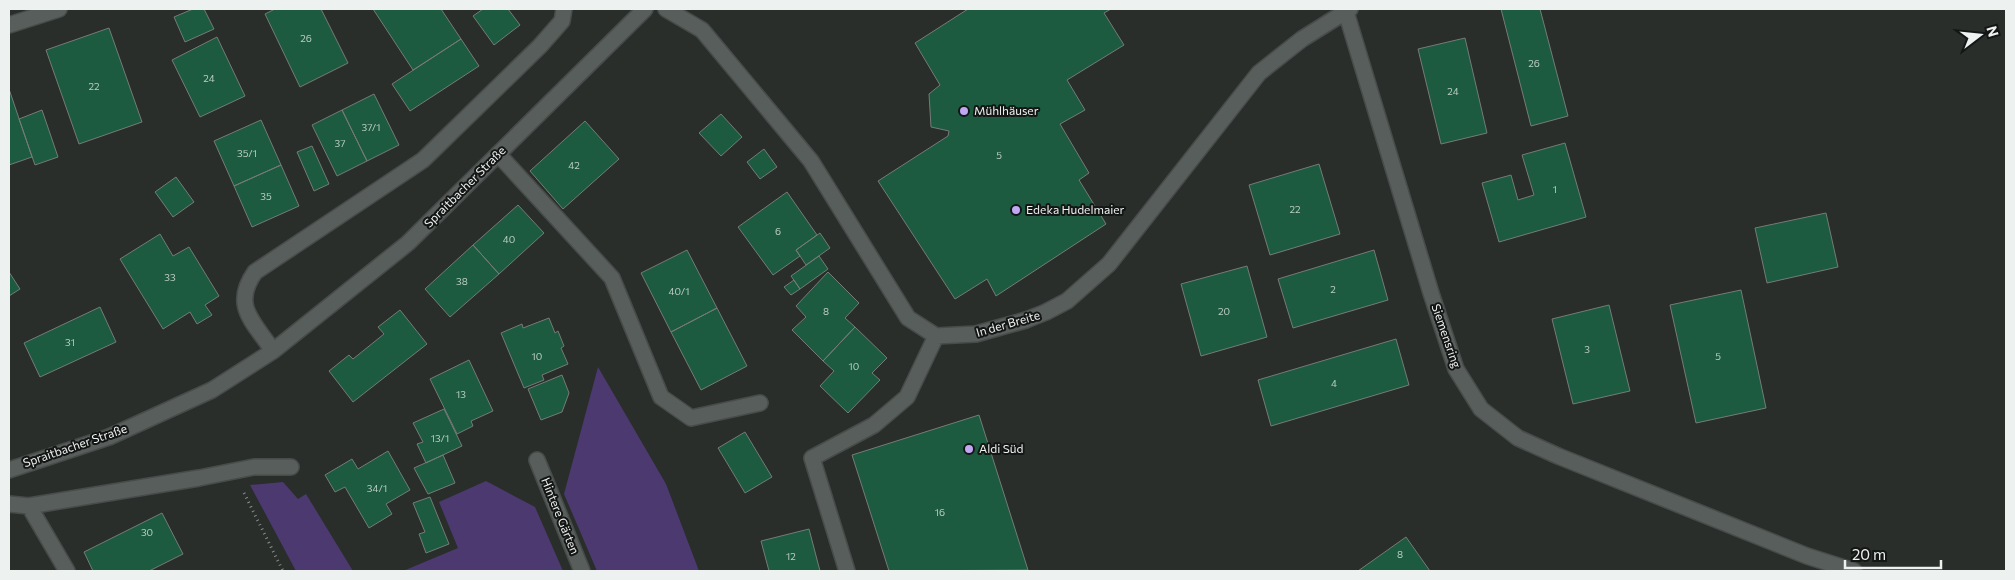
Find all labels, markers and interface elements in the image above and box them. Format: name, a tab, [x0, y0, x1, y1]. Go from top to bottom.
north arrow	[1955, 10, 2005, 60]
text: N	[1983, 24, 2003, 39]
house number: 26	[300, 32, 312, 44]
house number: 26	[1528, 57, 1540, 69]
house number: 24	[203, 72, 215, 84]
house number: 22	[88, 80, 100, 92]
house number: 24	[1447, 85, 1459, 97]
place label: Mühlhäuser	[974, 103, 1039, 117]
marker: Mühlhäuser	[958, 105, 970, 117]
house number: 37/1	[362, 121, 380, 133]
house number: 37	[335, 137, 345, 149]
street label: Spraitbacher Straße	[421, 143, 508, 230]
house number: 35/1	[237, 147, 257, 159]
house number: 5	[996, 149, 1002, 161]
house number: 42	[568, 159, 580, 171]
house number: 1	[1553, 183, 1557, 195]
house number: 35	[260, 190, 272, 202]
place label: Edeka Hudelmaier	[1026, 202, 1125, 216]
house number: 22	[1289, 203, 1301, 215]
marker: Edeka Hudelmaier	[1010, 204, 1022, 216]
house number: 6	[775, 225, 781, 237]
house number: 40	[503, 233, 515, 245]
house number: 33	[164, 271, 176, 283]
house number: 38	[456, 275, 468, 287]
house number: 2	[1330, 283, 1336, 295]
house number: 40/1	[668, 285, 690, 297]
street label: Siemensring	[1429, 302, 1465, 370]
house number: 8	[823, 305, 829, 317]
house number: 20	[1218, 305, 1230, 317]
street label: In der Breite	[974, 307, 1041, 339]
house number: 31	[65, 336, 75, 348]
house number: 3	[1584, 343, 1590, 355]
house number: 10	[532, 350, 542, 362]
house number: 5	[1715, 350, 1721, 362]
house number: 10	[849, 360, 859, 372]
house number: 4	[1331, 377, 1337, 389]
house number: 13	[456, 388, 466, 400]
street label: Spraitbacher Straße	[21, 421, 129, 469]
house number: 13/1	[431, 432, 449, 444]
place label: Aldi Süd	[979, 441, 1023, 455]
marker: Aldi Süd	[963, 443, 975, 455]
street label: Hintere Gärten	[539, 475, 583, 556]
house number: 34/1	[367, 482, 387, 494]
house number: 16	[935, 506, 945, 518]
house number: 30	[141, 526, 153, 538]
scale bar	[1845, 538, 1941, 570]
text: 20 m	[1852, 545, 1886, 563]
house number: 8	[1397, 548, 1403, 560]
house number: 12	[786, 550, 796, 562]

